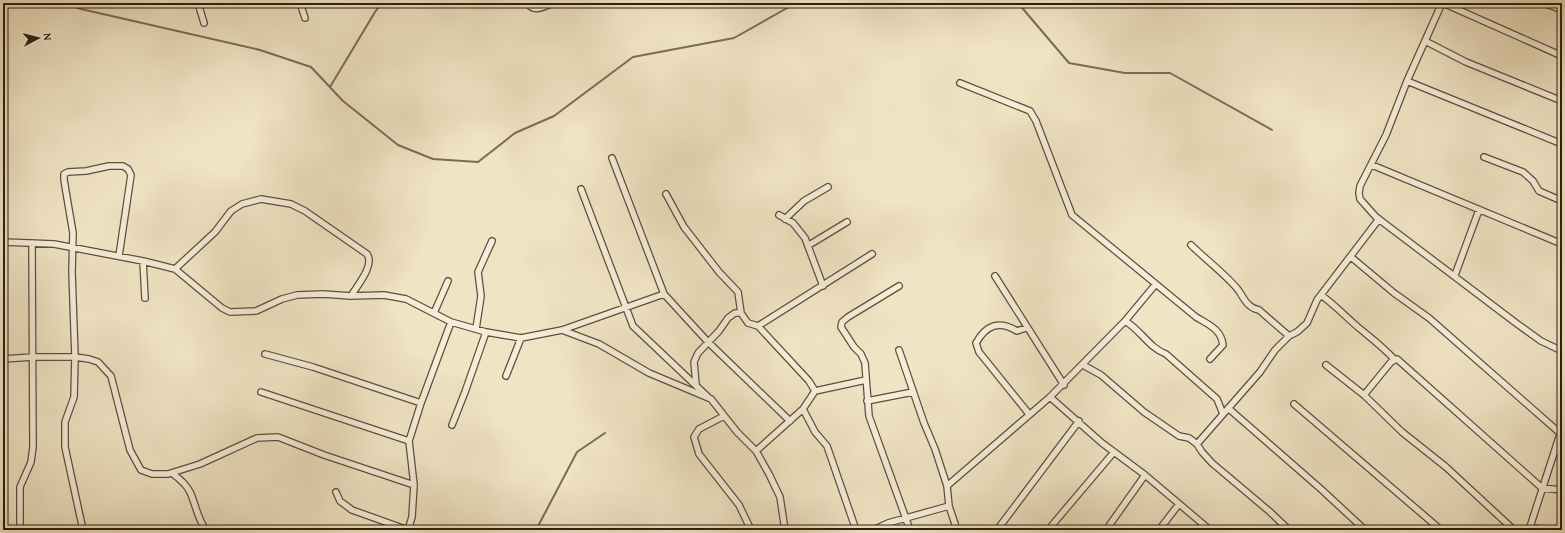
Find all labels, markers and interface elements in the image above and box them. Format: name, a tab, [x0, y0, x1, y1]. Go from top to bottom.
north arrow	[18, 18, 58, 58]
text: N	[40, 32, 56, 42]

